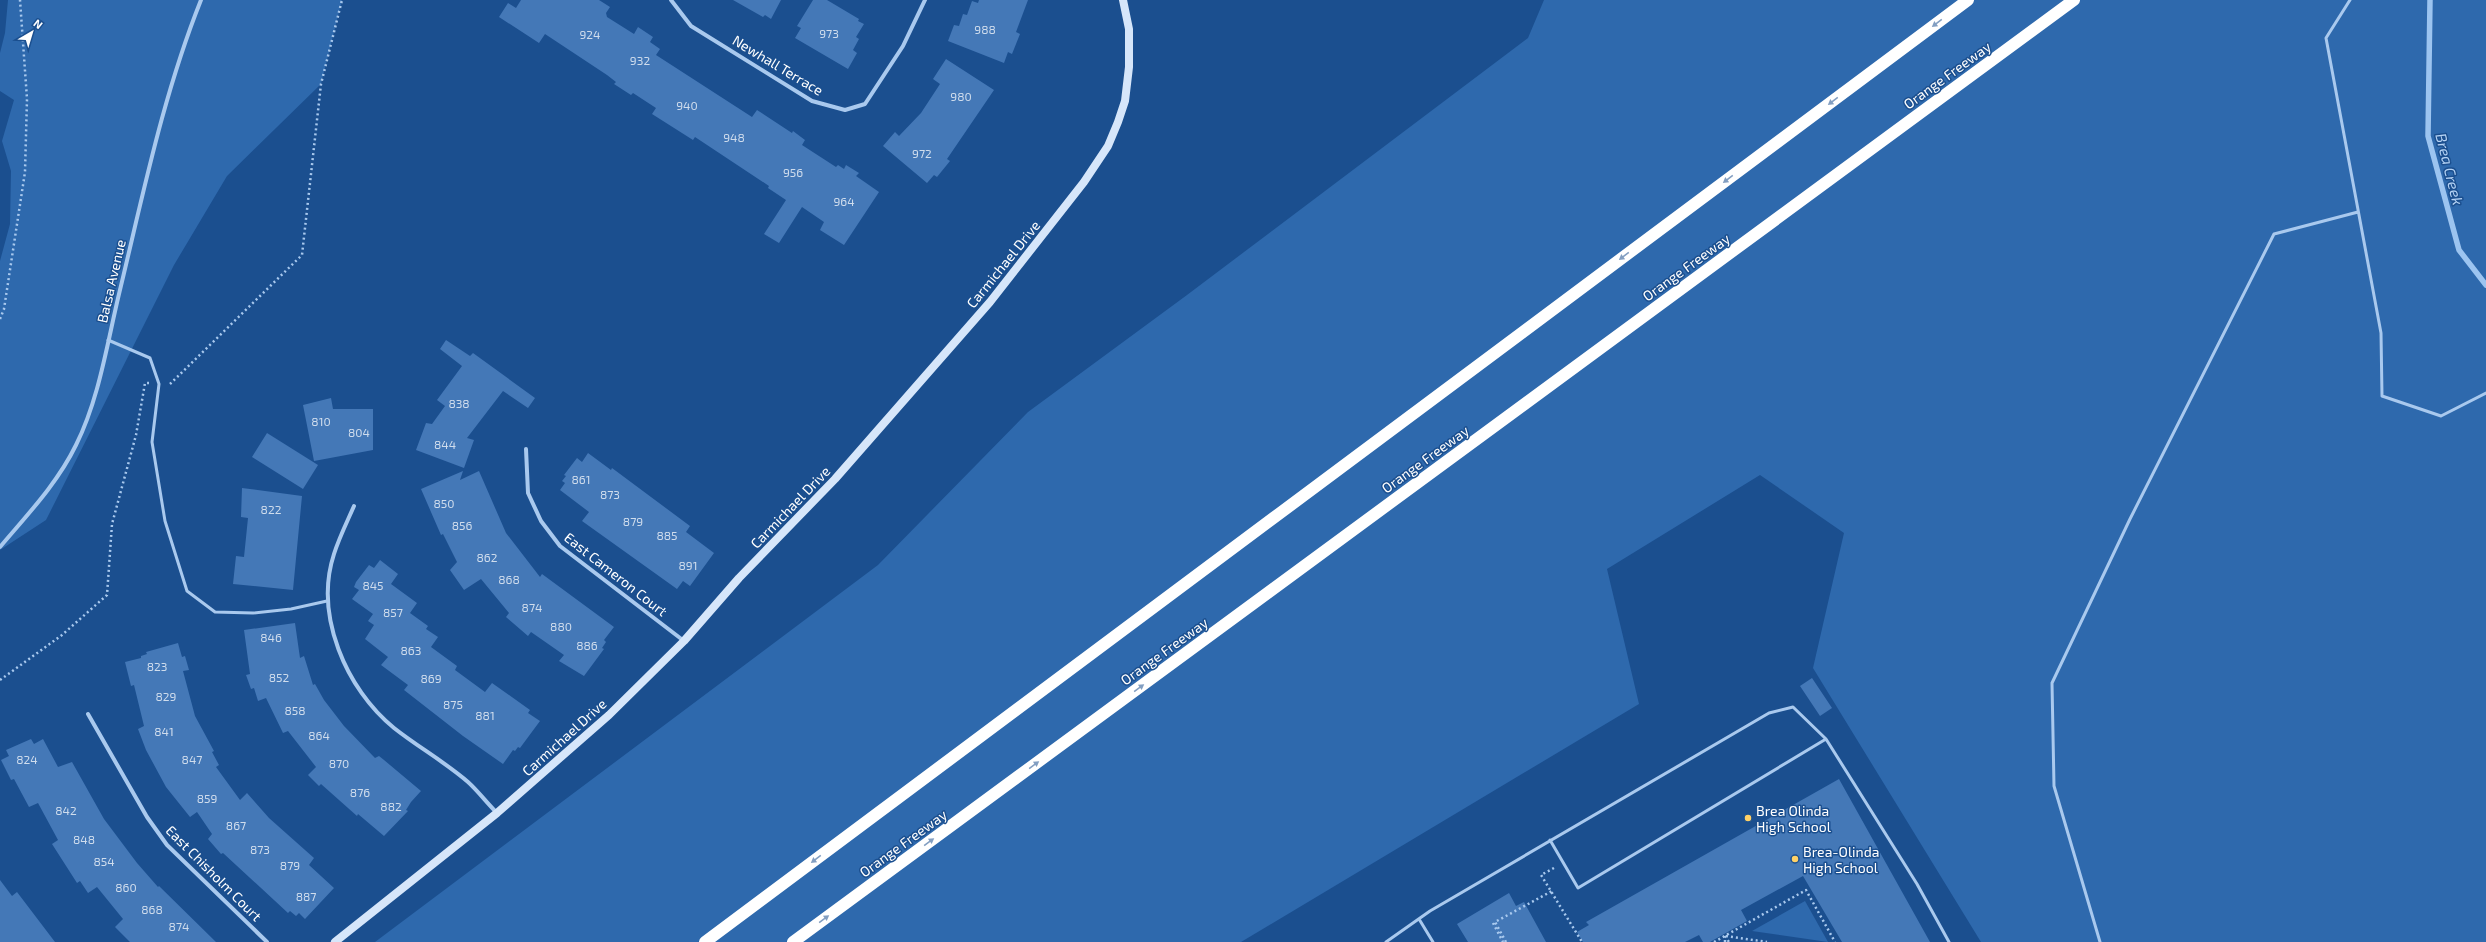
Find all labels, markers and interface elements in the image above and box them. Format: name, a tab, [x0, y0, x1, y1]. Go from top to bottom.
north arrow	[12, 12, 52, 52]
text: N	[31, 16, 46, 31]
one-way arrow	[1931, 19, 1942, 27]
house number: 988	[974, 22, 996, 36]
house number: 973	[819, 26, 839, 40]
house number: 924	[580, 27, 601, 41]
street label: Newhall Terrace	[730, 31, 826, 99]
street label: Orange Freeway	[1900, 37, 1994, 112]
house number: 932	[630, 53, 650, 67]
house number: 980	[950, 89, 972, 103]
one-way arrow	[1827, 97, 1838, 105]
house number: 940	[676, 98, 698, 112]
house number: 948	[723, 130, 745, 144]
water label: Brea Creek	[2432, 131, 2468, 207]
house number: 972	[912, 146, 932, 160]
house number: 956	[783, 165, 803, 179]
one-way arrow	[1723, 175, 1734, 183]
house number: 964	[833, 194, 855, 208]
street label: Carmichael Drive	[963, 217, 1043, 311]
street label: Orange Freeway	[1639, 229, 1733, 304]
street label: Balsa Avenue	[93, 238, 129, 324]
one-way arrow	[1619, 252, 1630, 261]
house number: 838	[448, 396, 470, 410]
house number: 810	[311, 414, 331, 428]
street label: Orange Freeway	[1378, 421, 1472, 496]
house number: 804	[348, 425, 370, 439]
house number: 844	[434, 437, 456, 451]
street label: Carmichael Drive	[747, 462, 833, 552]
house number: 861	[572, 472, 590, 486]
house number: 873	[600, 487, 620, 501]
house number: 850	[434, 496, 454, 510]
house number: 822	[261, 502, 282, 516]
house number: 879	[623, 514, 643, 528]
house number: 856	[452, 518, 472, 532]
house number: 885	[656, 528, 678, 542]
street label: East Cameron Court	[561, 529, 671, 619]
house number: 862	[477, 550, 498, 564]
house number: 891	[679, 558, 697, 572]
house number: 868	[498, 572, 520, 586]
house number: 845	[362, 578, 384, 592]
house number: 874	[522, 600, 542, 614]
house number: 857	[383, 605, 403, 619]
street label: Orange Freeway	[1117, 613, 1211, 688]
house number: 880	[550, 619, 572, 633]
house number: 846	[260, 630, 282, 644]
house number: 886	[576, 638, 598, 652]
house number: 863	[401, 643, 421, 657]
house number: 823	[147, 659, 167, 673]
house number: 852	[269, 670, 289, 684]
house number: 869	[420, 671, 442, 685]
one-way arrow	[1133, 684, 1144, 692]
house number: 829	[156, 689, 177, 703]
street label: Carmichael Drive	[518, 695, 610, 779]
house number: 875	[443, 697, 463, 711]
house number: 858	[284, 703, 306, 717]
house number: 881	[475, 708, 495, 722]
house number: 841	[154, 724, 174, 738]
house number: 864	[308, 728, 330, 742]
house number: 824	[16, 752, 38, 766]
house number: 847	[182, 752, 202, 766]
house number: 870	[329, 756, 349, 770]
one-way arrow	[1029, 761, 1039, 769]
house number: 876	[350, 785, 370, 799]
house number: 859	[197, 791, 217, 805]
house number: 882	[380, 799, 402, 813]
place label: Brea Olinda High School	[1756, 802, 1832, 835]
house number: 842	[55, 803, 77, 817]
street label: Orange Freeway	[856, 805, 950, 880]
marker: Brea Olinda High School	[1743, 813, 1753, 823]
house number: 867	[226, 818, 246, 832]
street label: East Chisholm Court	[163, 822, 265, 924]
house number: 848	[73, 832, 95, 846]
one-way arrow	[924, 838, 935, 846]
house number: 873	[250, 842, 270, 856]
place label: Brea-Olinda High School	[1803, 843, 1879, 876]
house number: 854	[93, 854, 115, 868]
marker: Brea-Olinda High School	[1790, 854, 1800, 864]
one-way arrow	[810, 855, 821, 863]
house number: 879	[280, 858, 300, 872]
house number: 860	[115, 880, 137, 894]
house number: 887	[296, 889, 316, 903]
house number: 868	[141, 902, 163, 916]
one-way arrow	[819, 915, 830, 923]
house number: 874	[169, 919, 189, 933]

